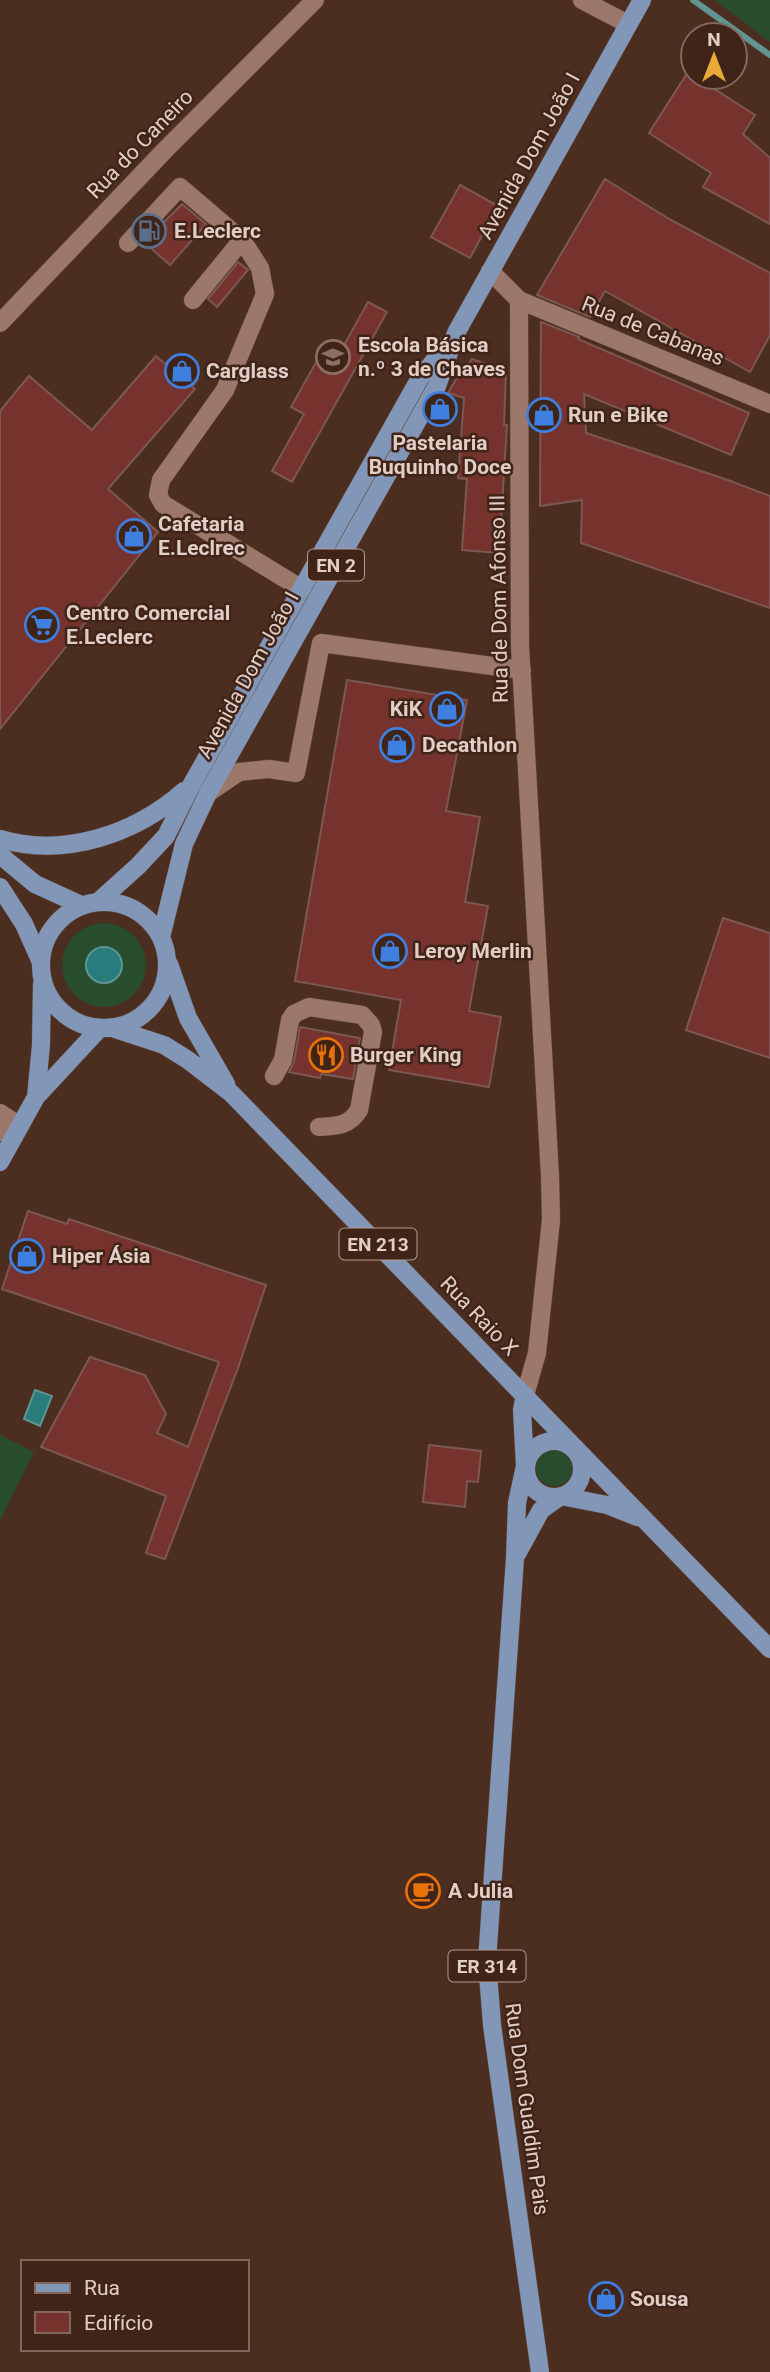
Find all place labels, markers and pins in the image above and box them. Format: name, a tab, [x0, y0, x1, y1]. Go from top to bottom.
fuel station icon: E.Leclerc	[130, 212, 168, 250]
place label: E.Leclerc	[174, 219, 261, 243]
place label: Escola Básica n.º 3 de Chaves	[358, 333, 506, 381]
school or university icon: Escola Básica n.º 3 de Chaves	[314, 338, 352, 376]
shop icon: Carglass	[163, 352, 201, 390]
place label: Carglass	[206, 359, 289, 383]
shop icon: Pastelaria Buquinho Doce	[421, 390, 459, 428]
shop icon: Run e Bike	[525, 396, 563, 434]
place label: Run e Bike	[568, 403, 668, 427]
place label: Pastelaria Buquinho Doce	[369, 431, 511, 479]
place label: Cafetaria E.Leclrec	[158, 512, 245, 560]
shop icon: Cafetaria E.Leclrec	[115, 517, 153, 555]
place label: Centro Comercial E.Leclerc	[66, 601, 230, 649]
supermarket icon: Centro Comercial E.Leclerc	[23, 606, 61, 644]
shop icon: KiK	[428, 690, 466, 728]
place label: KiK	[390, 697, 423, 721]
shop icon: Decathlon	[378, 726, 416, 764]
place label: Decathlon	[422, 733, 517, 757]
shop icon: Leroy Merlin	[371, 932, 409, 970]
place label: Leroy Merlin	[414, 939, 532, 963]
restaurant icon: Burger King	[307, 1036, 345, 1074]
place label: Burger King	[350, 1043, 462, 1067]
shop icon: Hiper Ásia	[8, 1237, 46, 1275]
place label: Hiper Ásia	[52, 1244, 150, 1268]
cafe icon: A Julia	[404, 1872, 442, 1910]
place label: A Julia	[448, 1879, 513, 1903]
shop icon: Sousa	[587, 2280, 625, 2318]
place label: Sousa	[630, 2287, 689, 2311]

